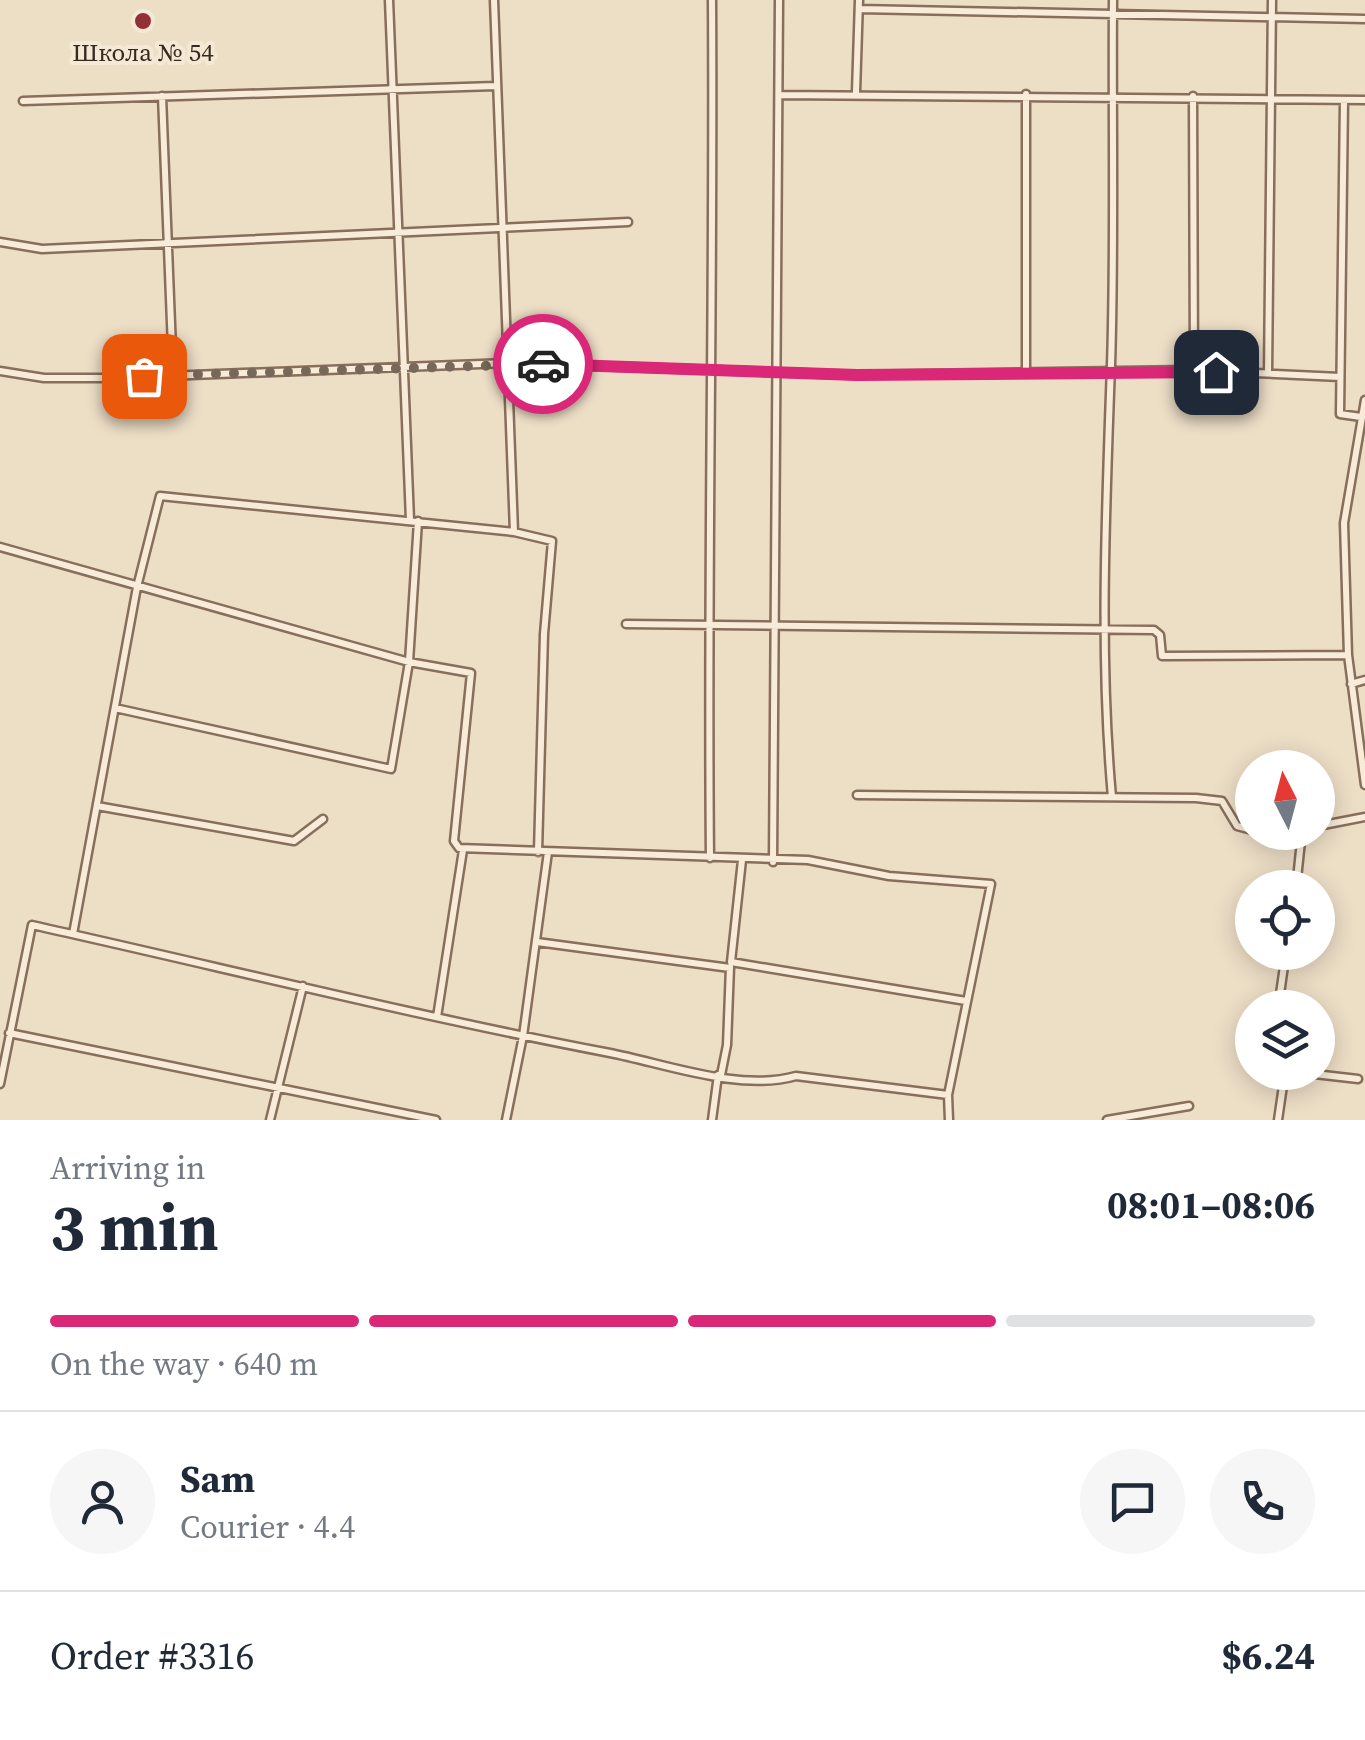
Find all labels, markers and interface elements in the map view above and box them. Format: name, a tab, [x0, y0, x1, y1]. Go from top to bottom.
marker: Школа № 54	[132, 10, 154, 32]
place label: Школа № 54	[72, 35, 214, 69]
courier	[493, 314, 593, 414]
pin	[1174, 330, 1259, 415]
pin	[102, 334, 187, 419]
icon: car	[516, 337, 571, 392]
icon: home	[1189, 345, 1244, 400]
icon: bag	[117, 349, 172, 404]
north arrow	[1235, 750, 1335, 850]
map controls	[1235, 750, 1335, 1090]
button: locate	[1235, 870, 1335, 970]
button: layers	[1235, 990, 1335, 1090]
text: Arriving in	[50, 1146, 205, 1190]
text: 08:01–08:06	[1107, 1179, 1315, 1231]
text: 3 min	[50, 1183, 219, 1272]
text: On the way · 640 m	[50, 1342, 318, 1386]
button: person	[50, 1449, 155, 1554]
button: chat	[1080, 1449, 1185, 1554]
button: phone	[1210, 1449, 1315, 1554]
text: Sam	[180, 1453, 255, 1505]
text: Courier · 4.4	[180, 1505, 355, 1549]
text: Order #3316	[50, 1630, 254, 1682]
text: $6.24	[1221, 1630, 1315, 1682]

